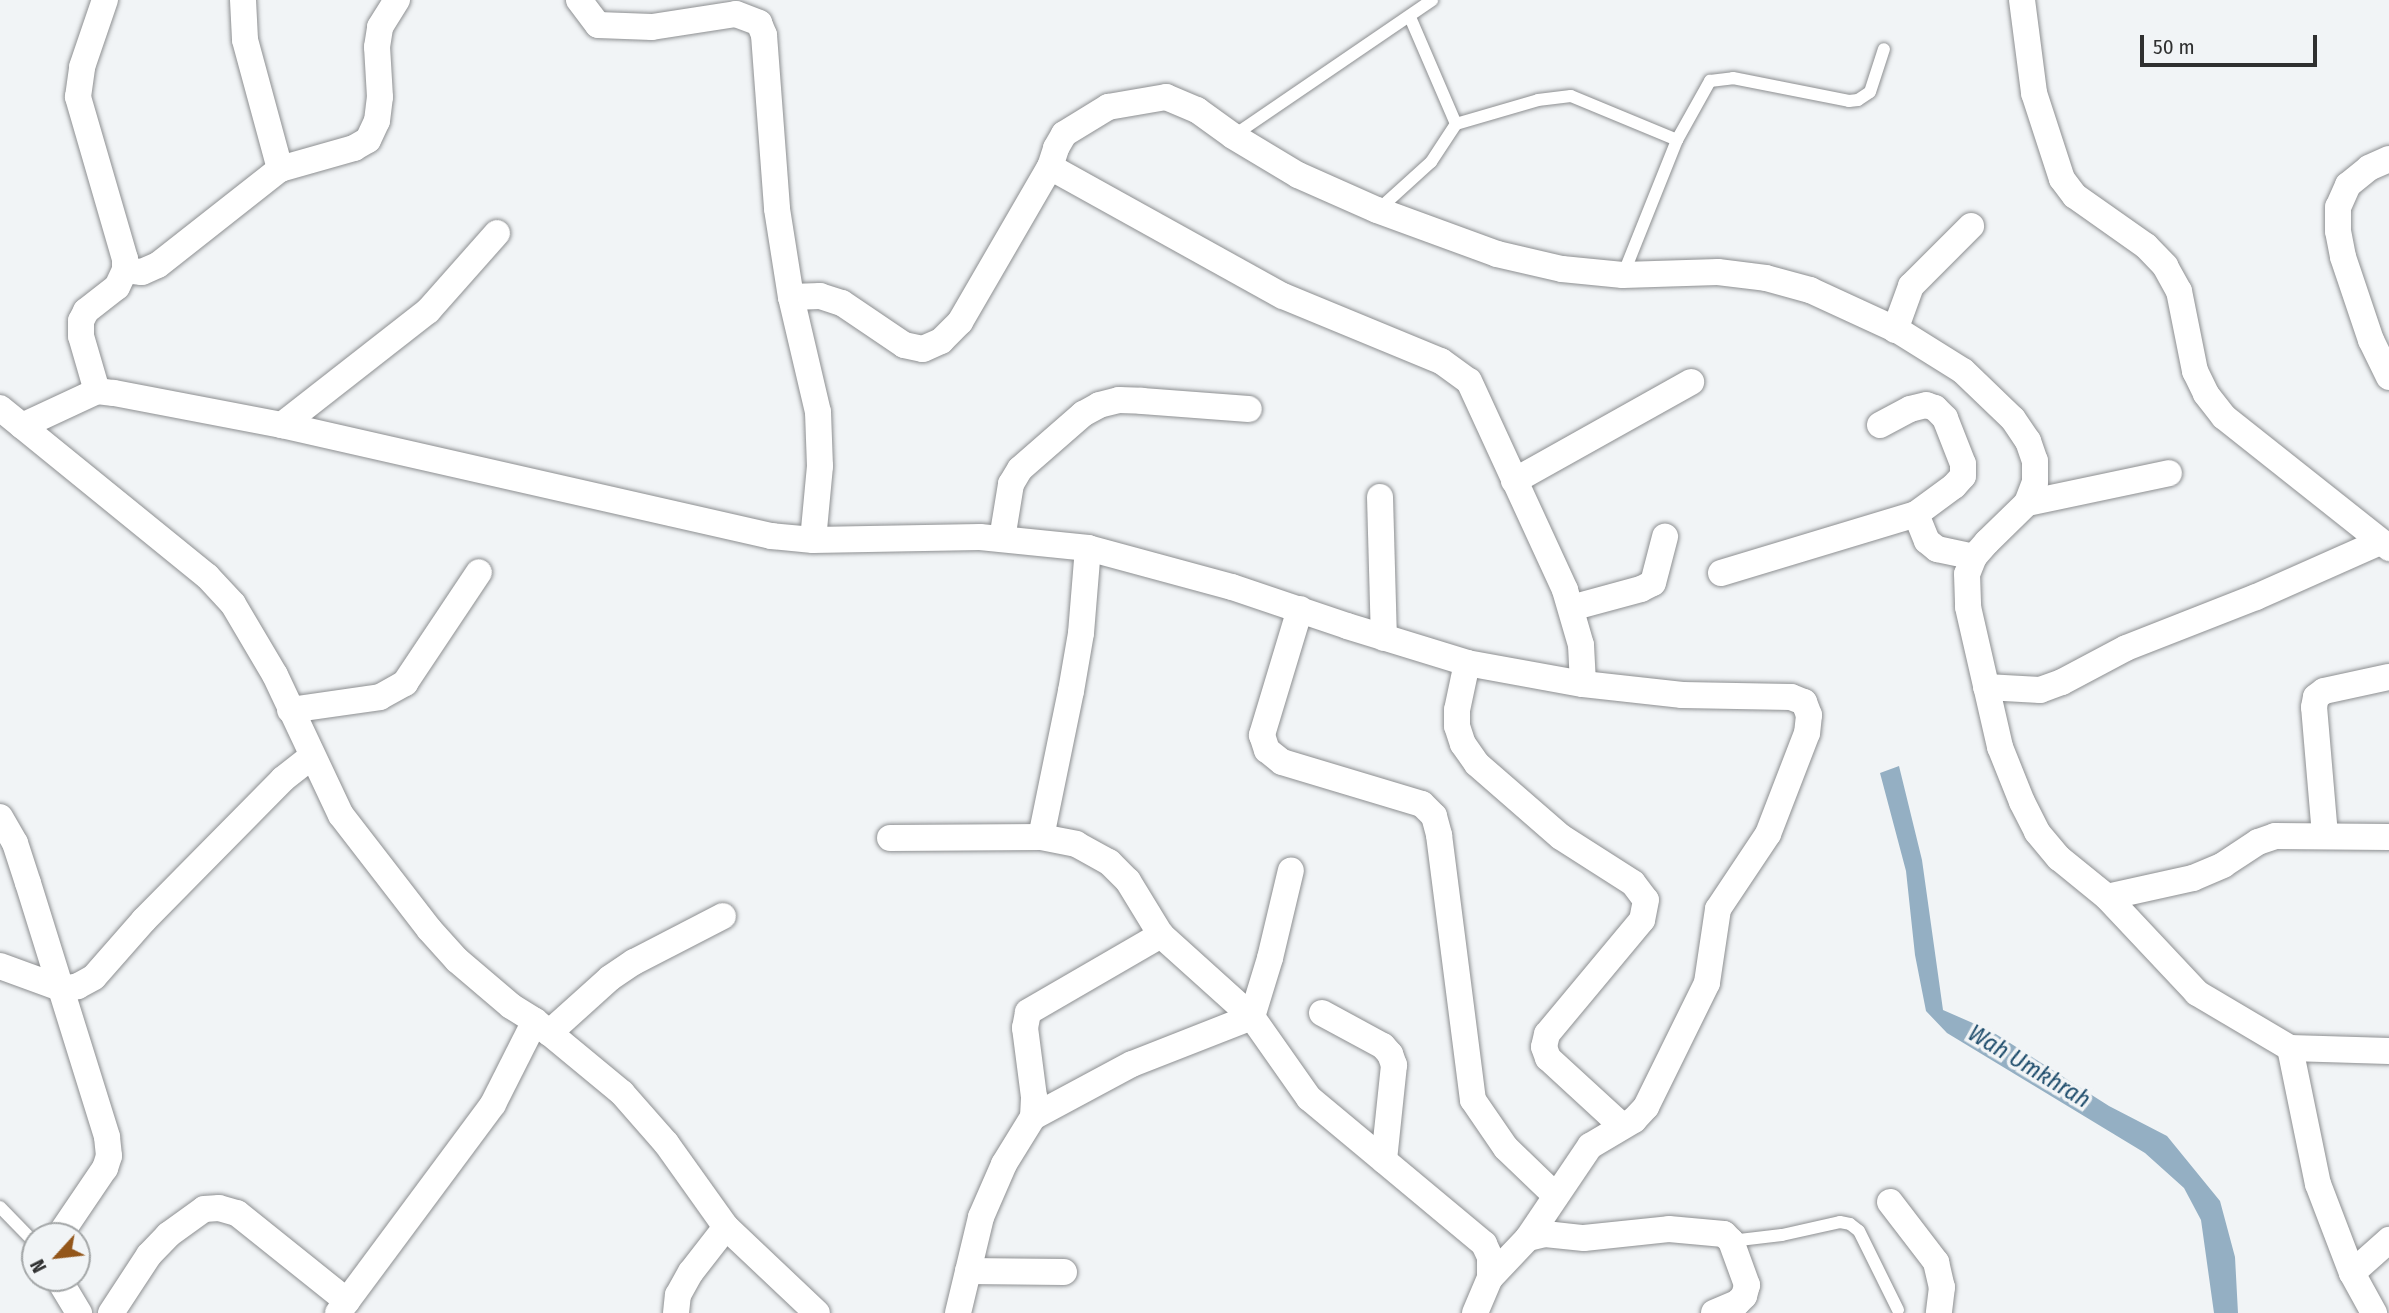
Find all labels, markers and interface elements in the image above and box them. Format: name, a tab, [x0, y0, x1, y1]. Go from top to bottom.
scale bar	[2144, 21, 2321, 65]
text: 50 m	[2153, 34, 2195, 60]
water label: Wah Umkhrah	[1963, 1019, 2095, 1115]
north arrow	[21, 1222, 91, 1292]
text: N	[26, 1256, 51, 1276]

